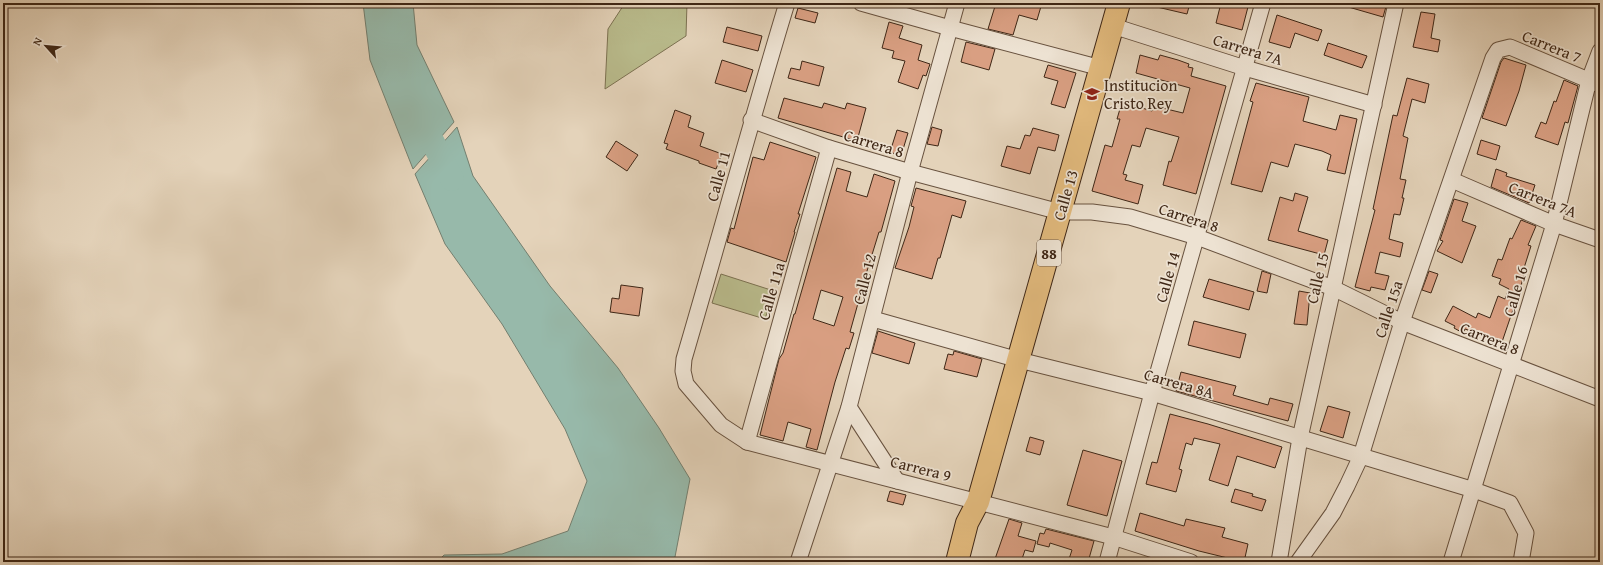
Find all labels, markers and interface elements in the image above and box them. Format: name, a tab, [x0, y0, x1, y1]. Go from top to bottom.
street label: Carrera 7	[1519, 23, 1585, 69]
north arrow	[26, 26, 66, 66]
street label: Carrera 7A	[1210, 27, 1286, 71]
text: N	[28, 34, 46, 48]
place label: Institucion Cristo Rey	[1104, 73, 1177, 115]
school or university icon: Institucion Cristo Rey	[1083, 85, 1101, 103]
street label: Carrera 8	[841, 122, 907, 164]
street label: Calle 11	[700, 148, 736, 204]
street label: Calle 13	[1046, 167, 1084, 223]
street label: Carrera 7A	[1505, 174, 1581, 224]
street label: Carrera 8	[1156, 196, 1222, 238]
road number: 88	[1037, 240, 1061, 266]
street label: Calle 14	[1148, 249, 1186, 305]
street label: Calle 15	[1299, 250, 1335, 306]
street label: Calle 12	[846, 251, 882, 307]
street label: Calle 11a	[751, 259, 791, 323]
street label: Calle 16	[1496, 263, 1534, 319]
street label: Calle 15a	[1367, 277, 1409, 341]
street label: Carrera 8	[1457, 315, 1523, 361]
street label: Carrera 8A	[1141, 362, 1217, 404]
street label: Carrera 9	[888, 449, 954, 487]

